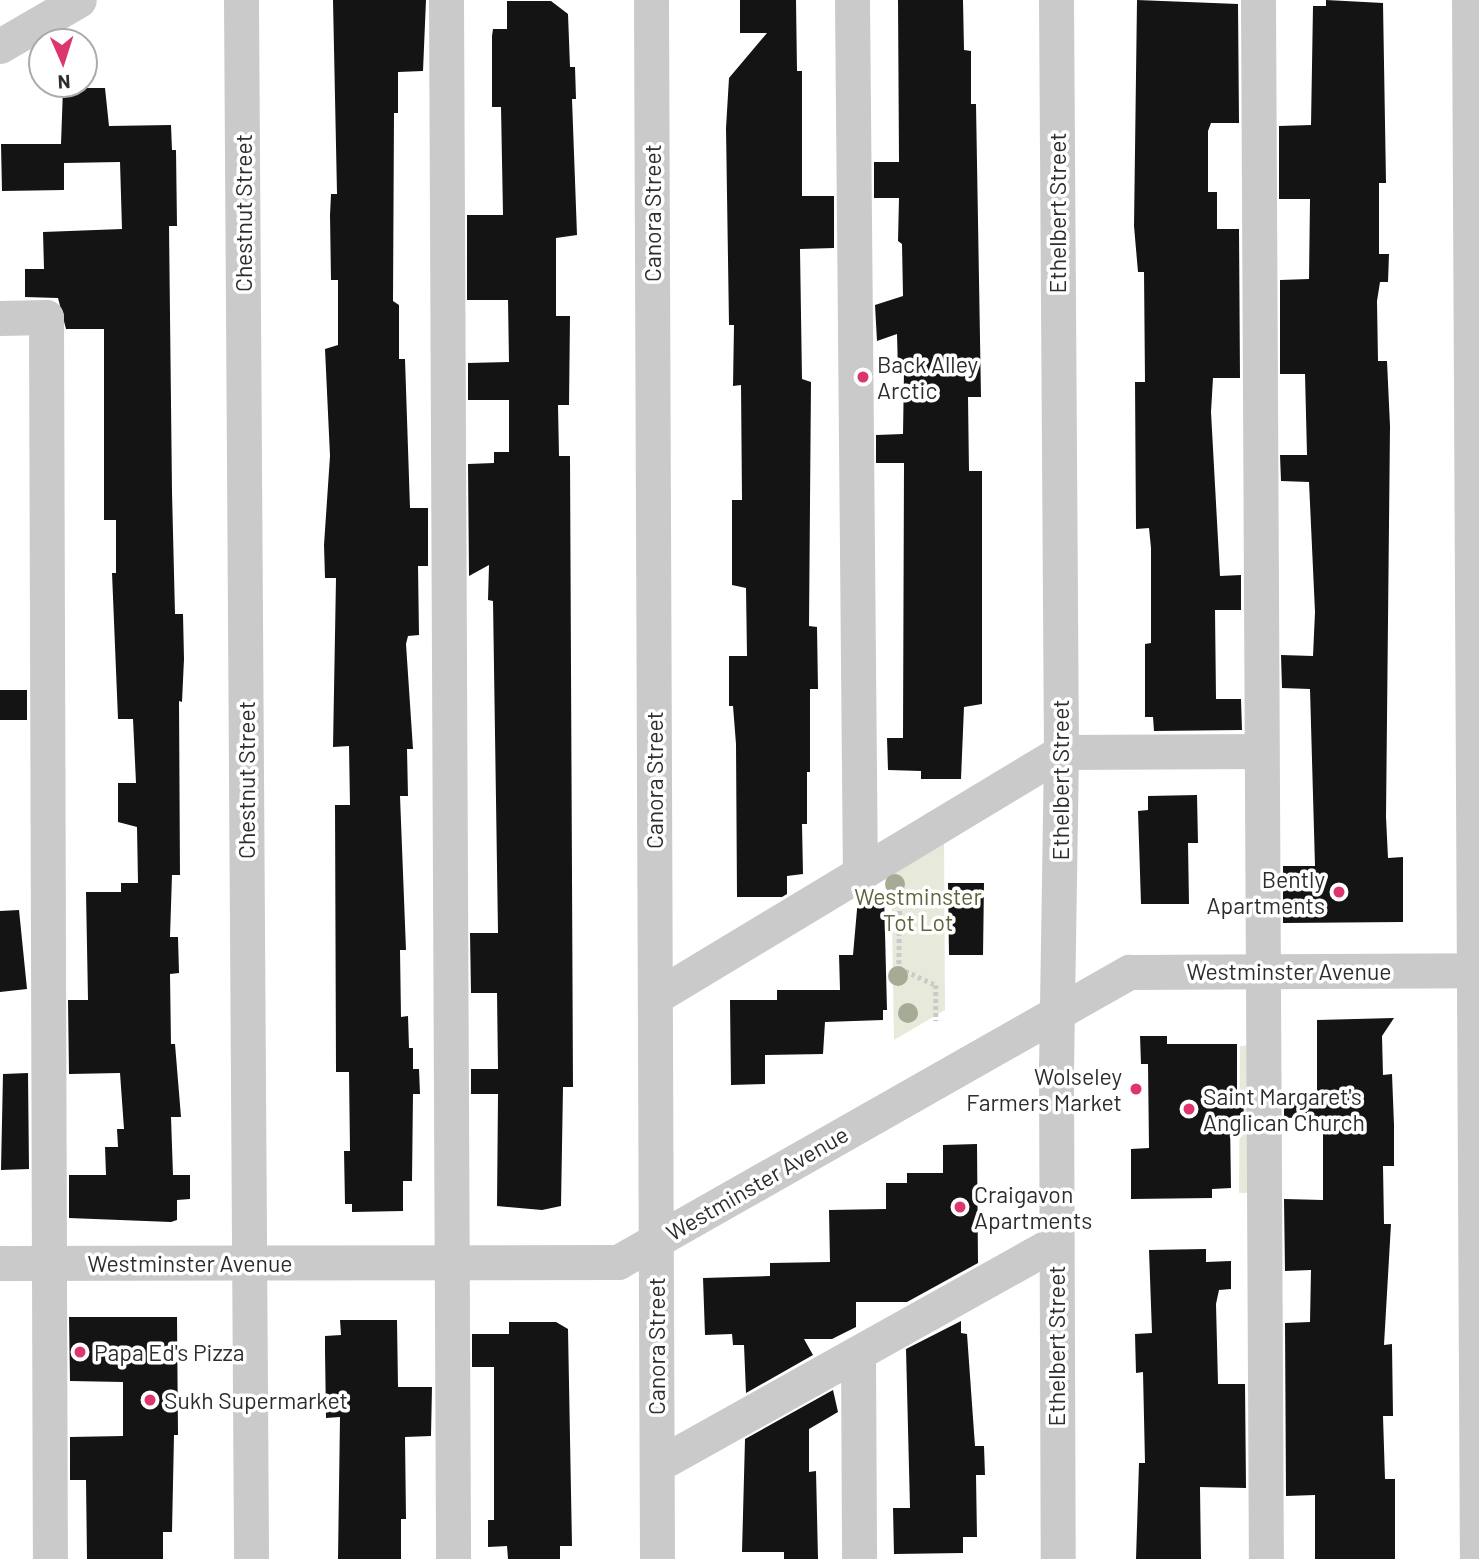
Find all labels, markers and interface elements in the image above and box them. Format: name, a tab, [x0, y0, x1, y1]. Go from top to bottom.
north arrow	[28, 28, 98, 98]
text: N	[57, 71, 71, 94]
street label: Ethelbert Street	[1043, 132, 1071, 294]
street label: Chestnut Street	[229, 134, 257, 292]
street label: Canora Street	[638, 144, 666, 282]
place label: Back Alley Arctic	[877, 350, 978, 404]
marker: Back Alley Arctic	[855, 369, 871, 385]
street label: Ethelbert Street	[1046, 699, 1074, 861]
street label: Chestnut Street	[232, 701, 260, 859]
street label: Canora Street	[640, 711, 668, 849]
place label: Bently Apartments	[1207, 865, 1325, 919]
park label: Westminster Tot Lot	[854, 882, 982, 936]
marker: Bently Apartments	[1331, 884, 1347, 900]
street label: Westminster Avenue	[1186, 957, 1392, 985]
place label: Wolseley Farmers Market	[966, 1062, 1122, 1116]
marker: Wolseley Farmers Market	[1128, 1081, 1144, 1097]
place label: Saint Margaret's Anglican Church	[1203, 1082, 1365, 1136]
marker: Saint Margaret's Anglican Church	[1181, 1101, 1197, 1117]
street label: Westminster Avenue	[661, 1120, 853, 1246]
place label: Craigavon Apartments	[974, 1180, 1092, 1234]
marker: Craigavon Apartments	[952, 1199, 968, 1215]
street label: Westminster Avenue	[87, 1249, 293, 1277]
street label: Ethelbert Street	[1042, 1265, 1070, 1427]
street label: Canora Street	[642, 1277, 670, 1415]
place label: Papa Ed's Pizza	[94, 1338, 245, 1366]
marker: Papa Ed's Pizza	[72, 1344, 88, 1360]
place label: Sukh Supermarket	[164, 1386, 348, 1414]
marker: Sukh Supermarket	[142, 1392, 158, 1408]

